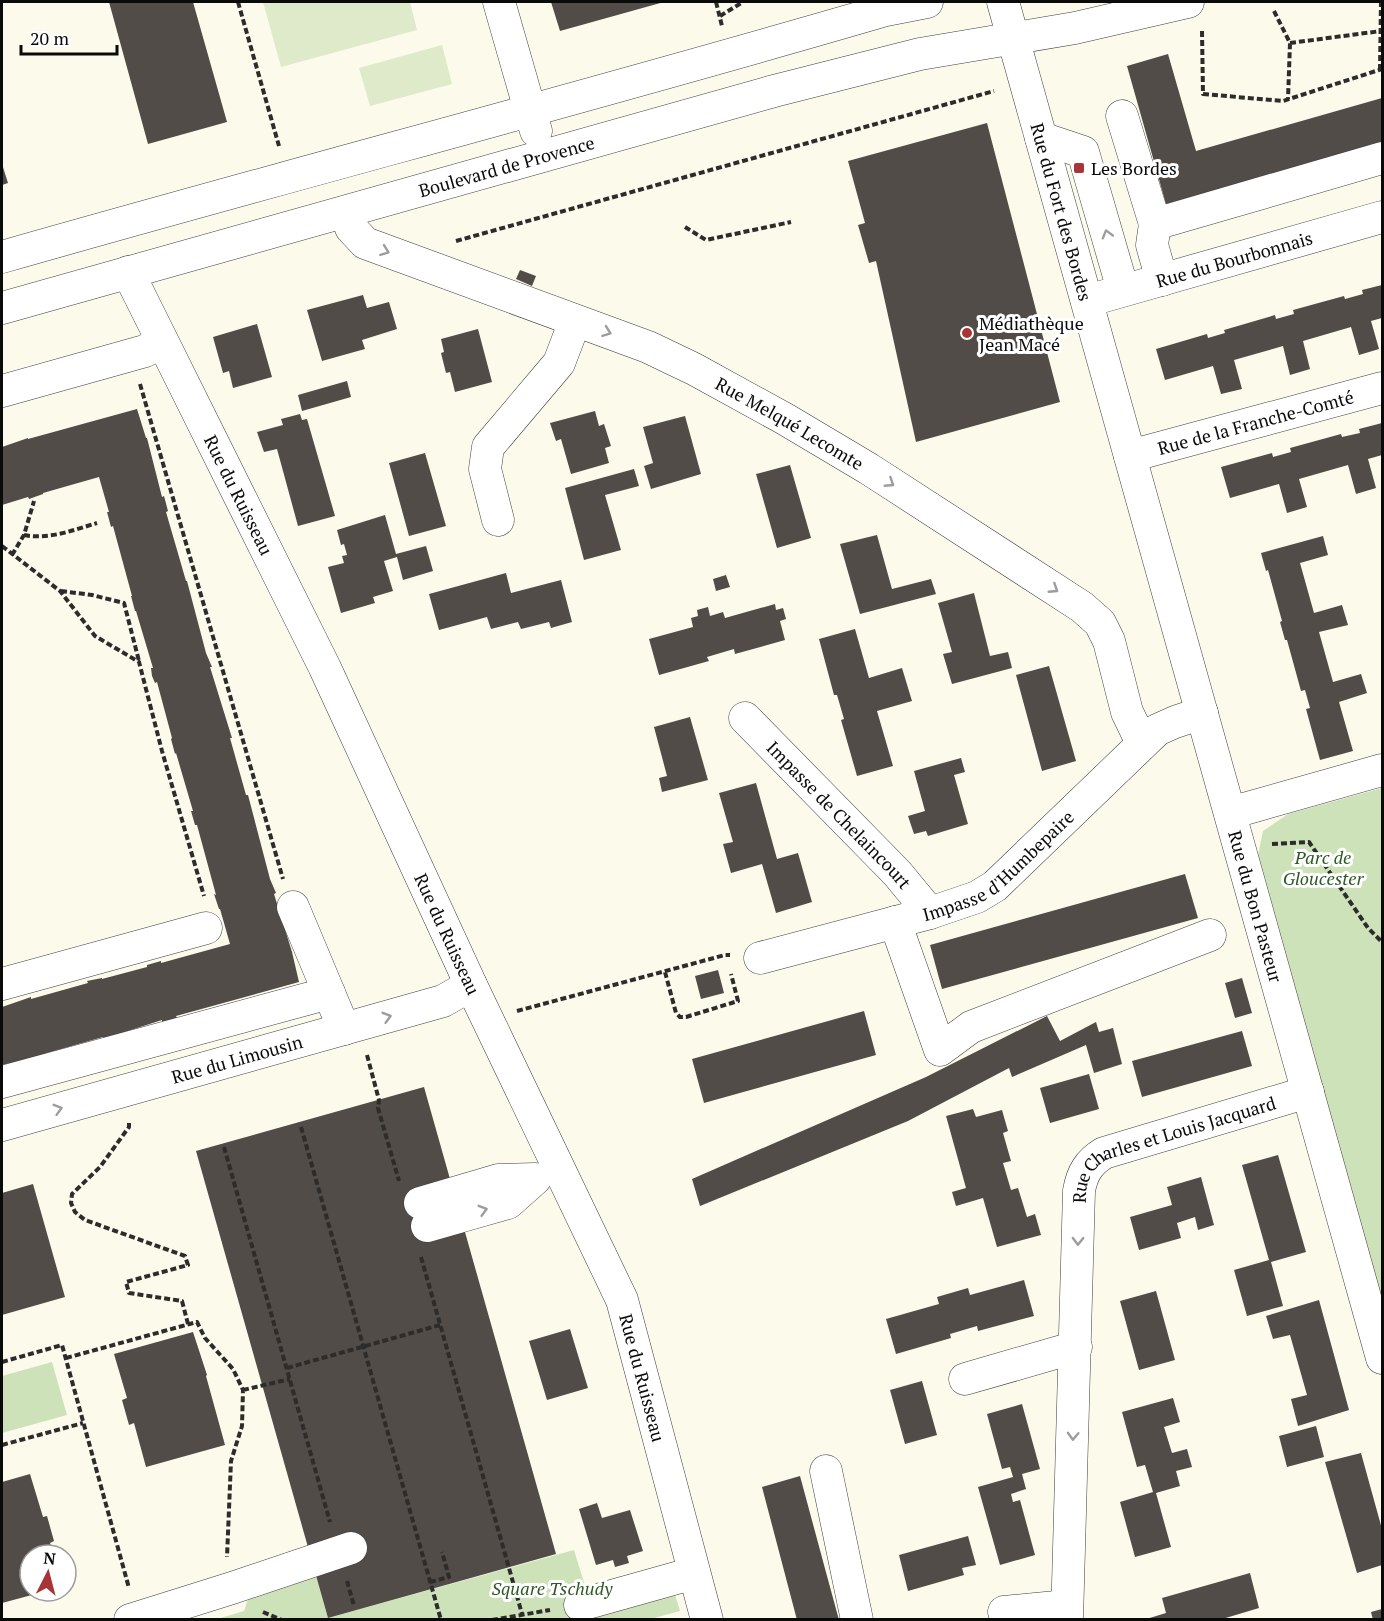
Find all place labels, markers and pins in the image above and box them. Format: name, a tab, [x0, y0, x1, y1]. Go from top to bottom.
place label: Les Bordes	[1091, 156, 1177, 180]
marker: Les Bordes	[1072, 161, 1086, 175]
place label: Médiathèque Jean Macé	[979, 311, 1084, 356]
marker: Médiathèque Jean Macé	[960, 326, 974, 340]

